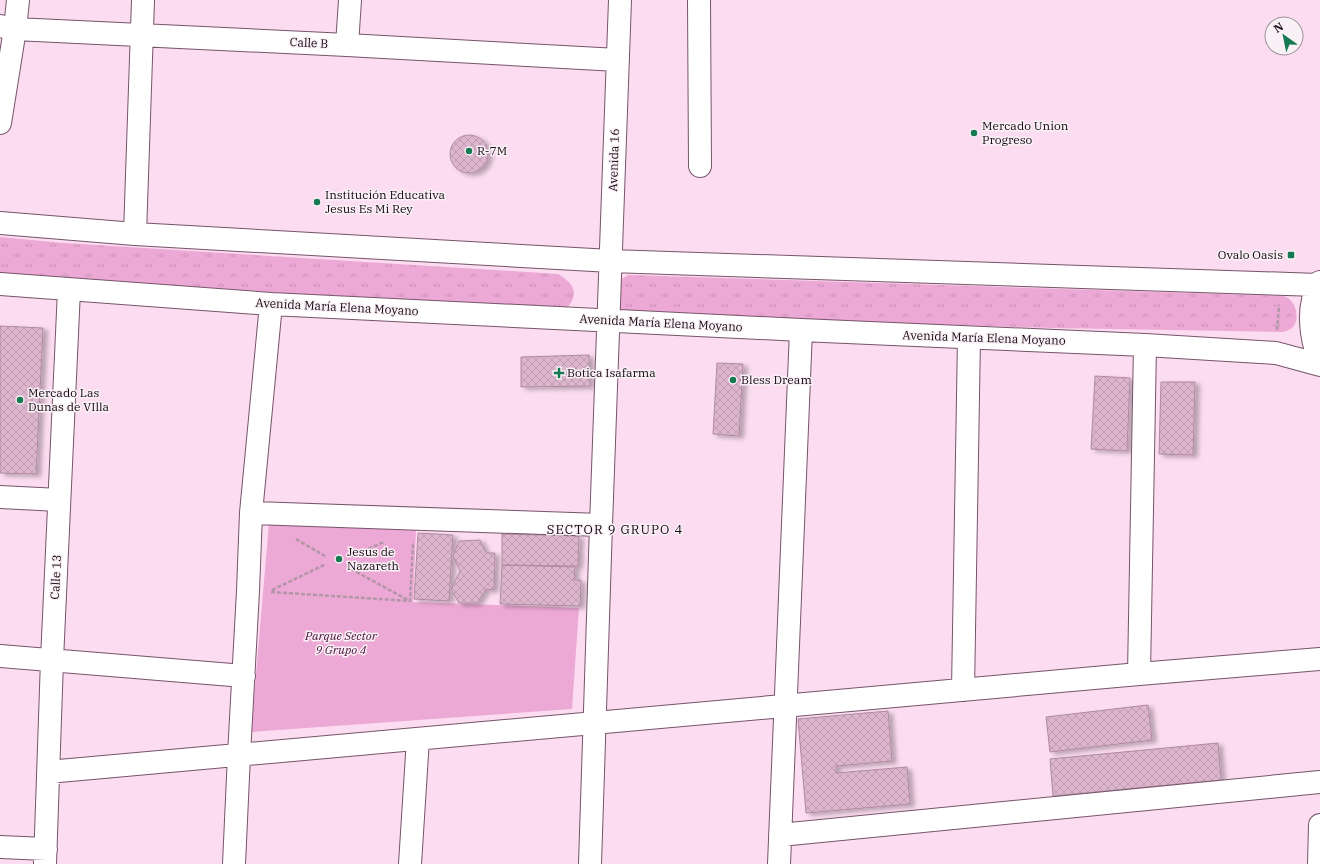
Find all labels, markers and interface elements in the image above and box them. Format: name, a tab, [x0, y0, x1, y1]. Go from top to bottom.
north arrow	[1264, 16, 1304, 56]
text: N	[1271, 19, 1286, 36]
street label: Calle B	[289, 34, 329, 51]
place label: Mercado Union Progreso	[982, 118, 1069, 147]
street label: Avenida 16	[605, 128, 622, 192]
marker: Mercado Union Progreso	[969, 128, 979, 138]
place label: R-7M	[477, 143, 507, 158]
marker: R-7M	[464, 146, 474, 156]
place label: Institución Educativa Jesus Es Mi Rey	[325, 187, 446, 216]
marker: Institución Educativa Jesus Es Mi Rey	[312, 197, 322, 207]
place label: Ovalo Oasis	[1218, 247, 1283, 262]
marker: Ovalo Oasis	[1286, 250, 1296, 260]
street label: Avenida María Elena Moyano	[255, 295, 419, 318]
street label: Avenida María Elena Moyano	[579, 311, 743, 334]
street label: Avenida María Elena Moyano	[902, 327, 1066, 348]
place label: Botica Isafarma	[567, 365, 656, 380]
marker: Botica Isafarma	[554, 368, 564, 378]
place label: Bless Dream	[741, 372, 812, 387]
marker: Bless Dream	[728, 375, 738, 385]
place label: Mercado Las Dunas de VIlla	[28, 385, 110, 414]
marker: Mercado Las Dunas de VIlla	[15, 395, 25, 405]
district label: SECTOR 9 GRUPO 4	[547, 521, 683, 538]
place label: Jesus de Nazareth	[347, 544, 399, 573]
street label: Calle 13	[47, 554, 64, 600]
marker: Jesus de Nazareth	[334, 554, 344, 564]
park label: Parque Sector 9 Grupo 4	[304, 628, 378, 657]

